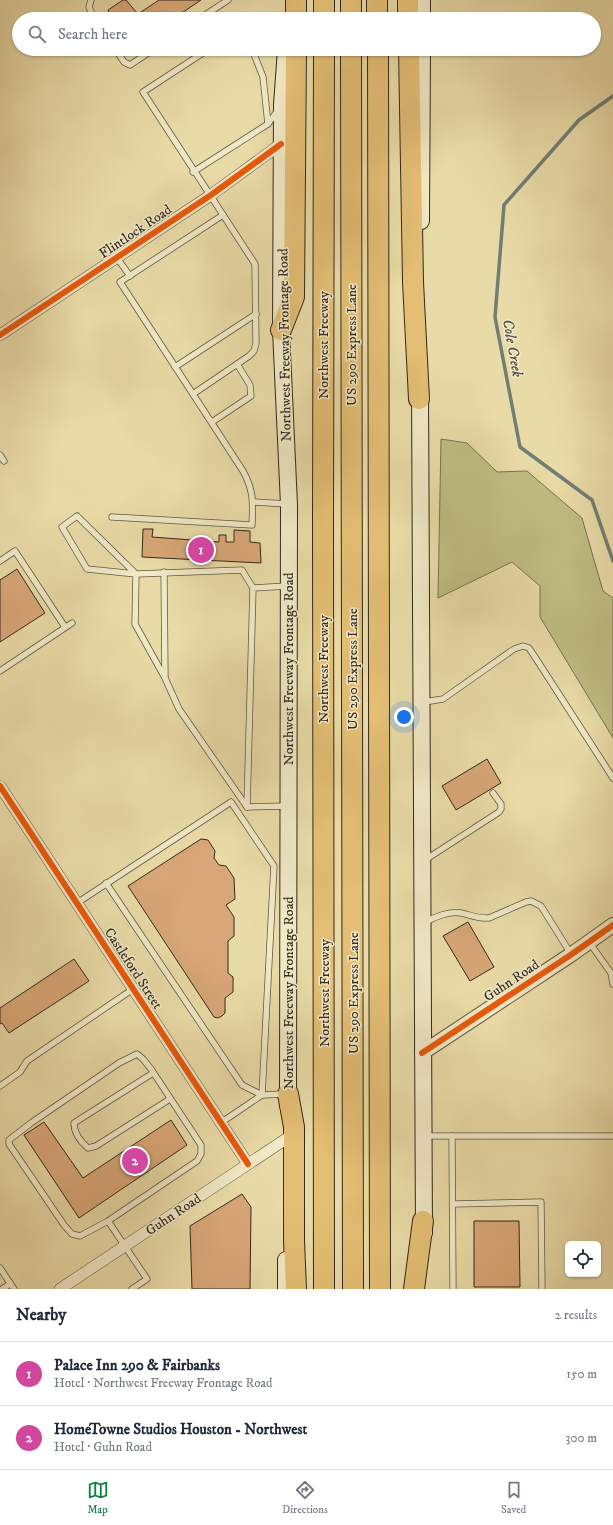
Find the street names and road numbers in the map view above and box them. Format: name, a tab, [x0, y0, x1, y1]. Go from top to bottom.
street label: Flintlock Road	[96, 201, 175, 263]
street label: Northwest Freeway Frontage Road	[274, 248, 296, 442]
street label: US 290 Express Lane	[343, 284, 361, 406]
street label: Northwest Freeway	[315, 291, 333, 399]
street label: Northwest Freeway Frontage Road	[280, 572, 298, 766]
street label: US 290 Express Lane	[344, 608, 362, 730]
street label: Northwest Freeway	[315, 615, 333, 723]
street label: Northwest Freeway Frontage Road	[280, 896, 298, 1090]
street label: Castleford Street	[100, 924, 167, 1013]
street label: US 290 Express Lane	[345, 932, 363, 1054]
street label: Northwest Freeway	[316, 939, 334, 1047]
street label: Guhn Road	[480, 956, 543, 1006]
street label: Guhn Road	[142, 1190, 205, 1240]

